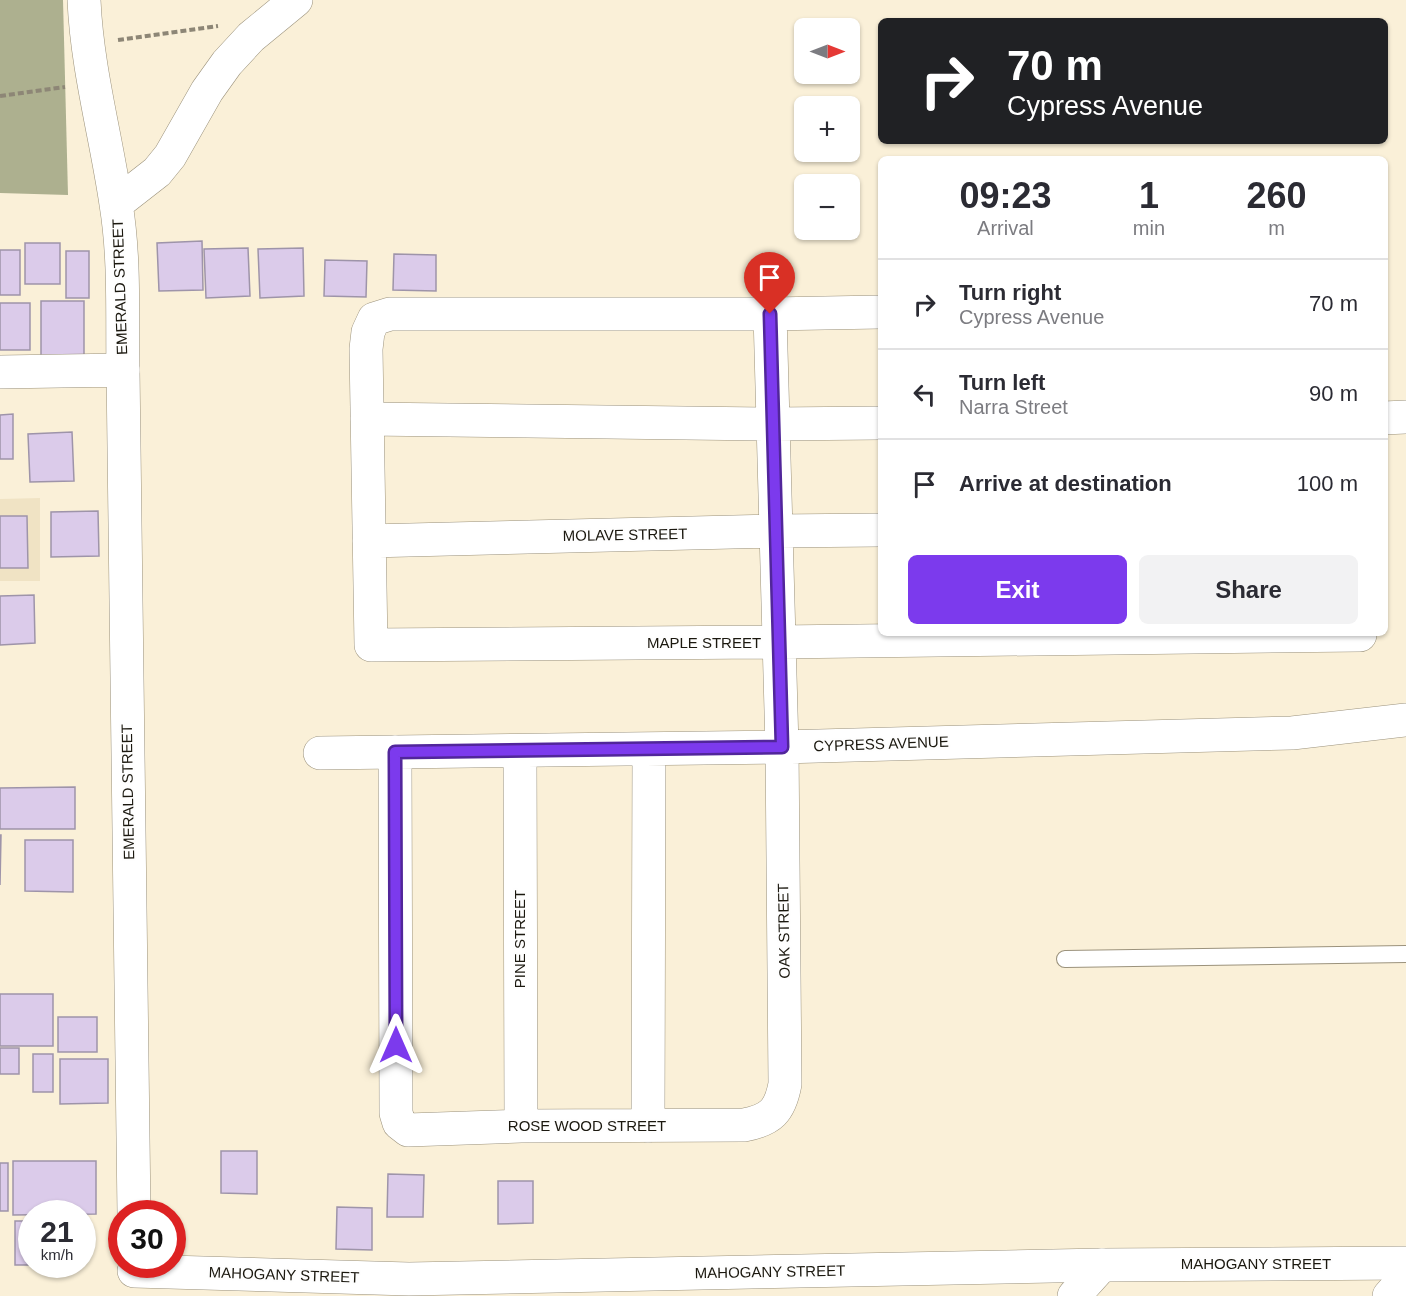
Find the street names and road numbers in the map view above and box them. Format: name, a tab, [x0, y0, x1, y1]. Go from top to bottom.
street label: EMERALD STREET	[109, 219, 130, 355]
street label: MOLAVE STREET	[562, 525, 688, 544]
street label: MAPLE STREET	[647, 634, 761, 651]
street label: EMERALD STREET	[118, 724, 137, 860]
street label: CYPRESS AVENUE	[813, 733, 949, 754]
street label: OAK STREET	[774, 883, 793, 979]
street label: PINE STREET	[511, 890, 528, 988]
street label: ROSE WOOD STREET	[508, 1117, 666, 1134]
street label: MAHOGANY STREET	[1181, 1255, 1331, 1272]
street label: MAHOGANY STREET	[695, 1262, 845, 1281]
street label: MAHOGANY STREET	[208, 1263, 360, 1286]

